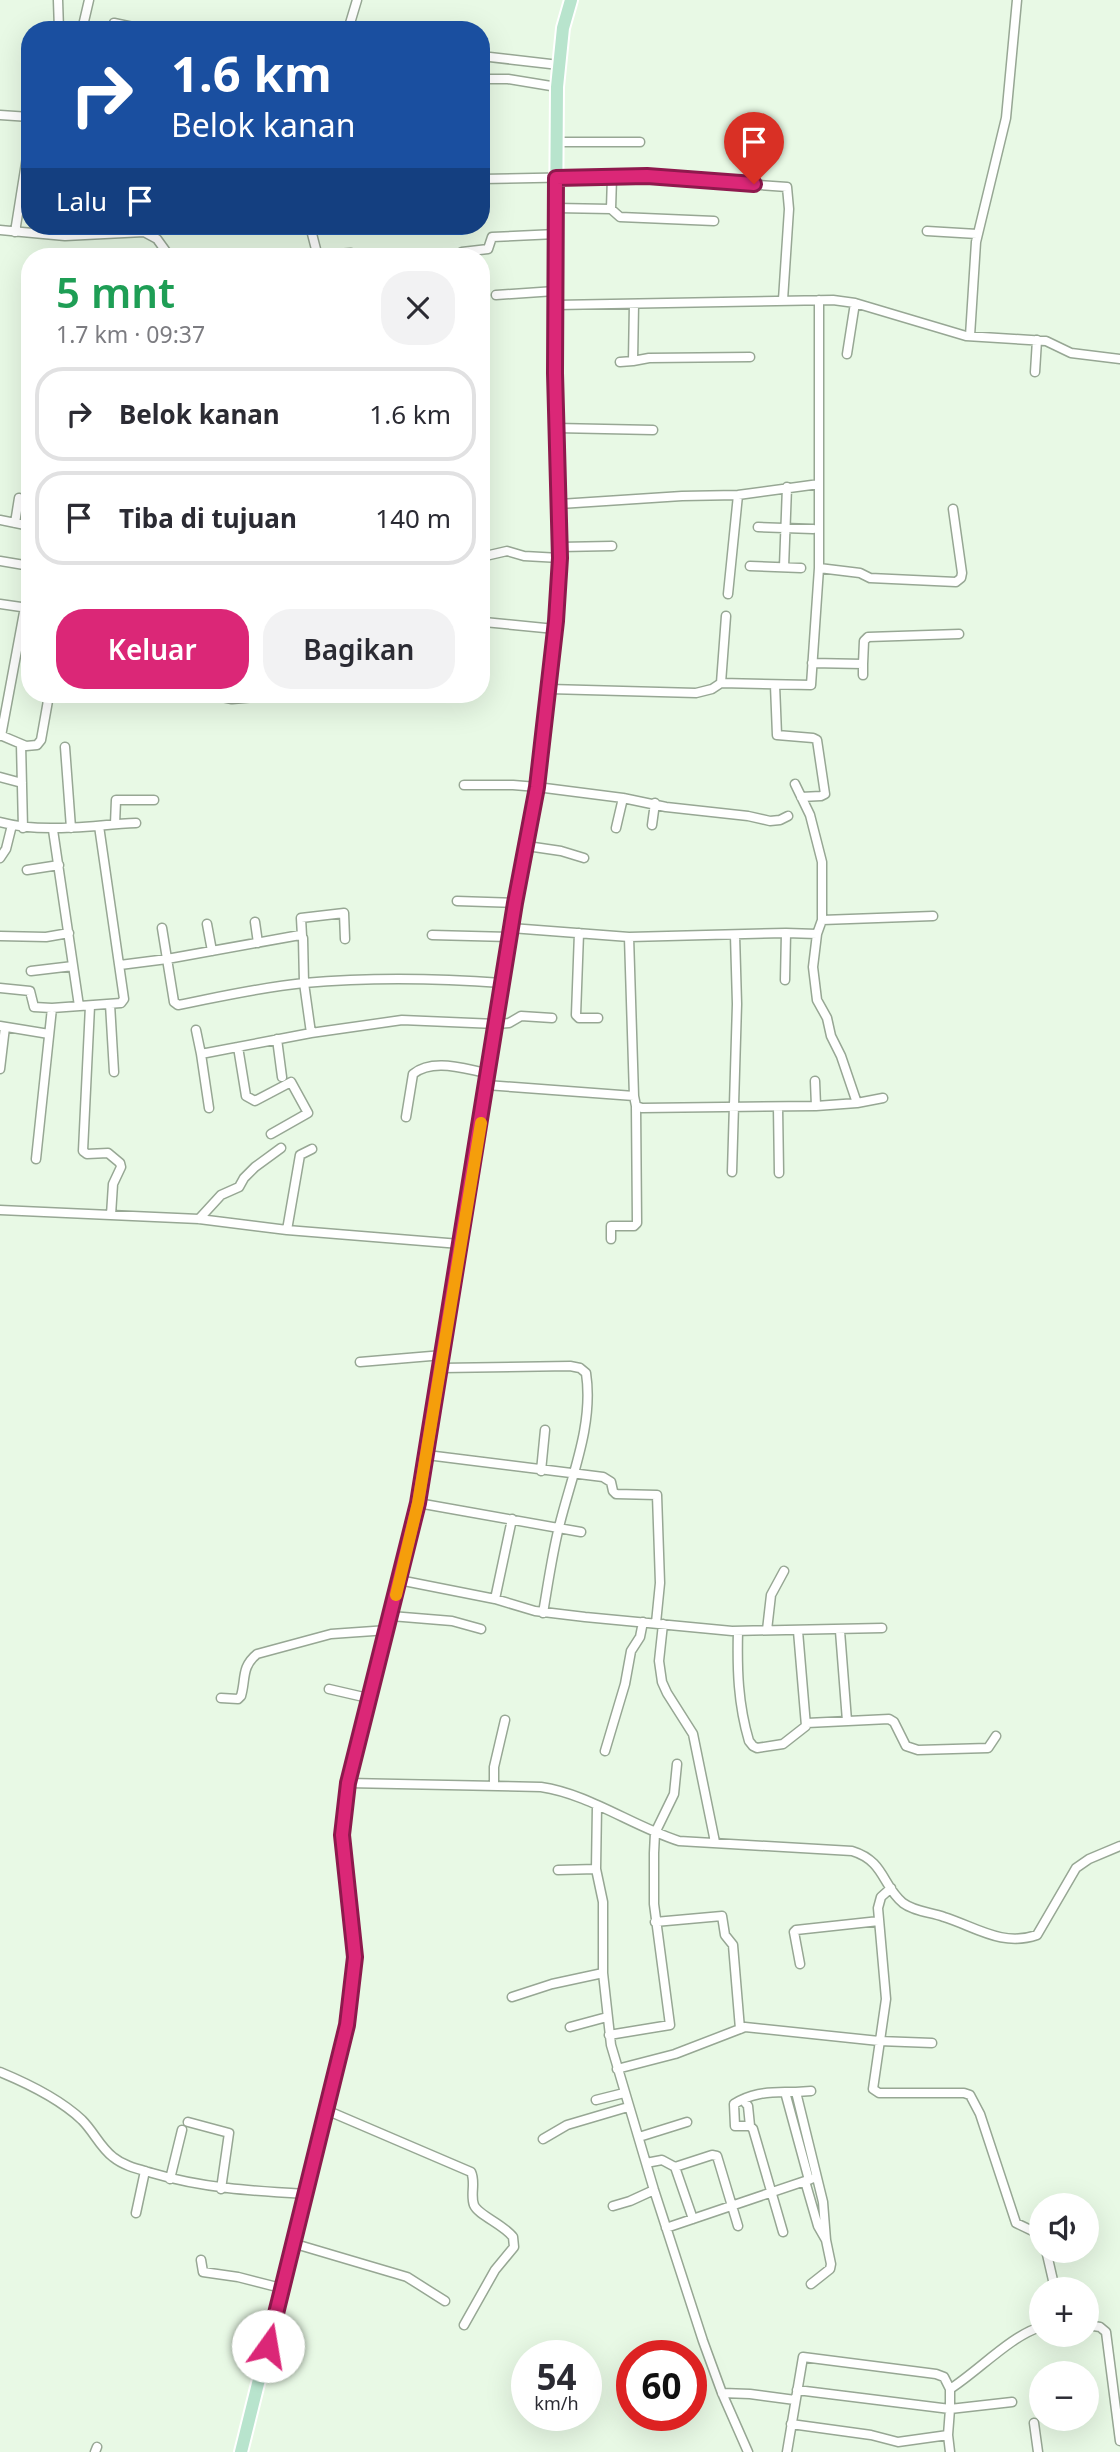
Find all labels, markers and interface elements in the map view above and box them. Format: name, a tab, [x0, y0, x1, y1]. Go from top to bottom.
text: 1.6 km	[171, 40, 332, 106]
icon: right	[56, 49, 147, 140]
text: Belok kanan	[171, 103, 355, 146]
pin	[724, 112, 784, 184]
icon: arrive	[735, 123, 773, 161]
icon: arrive	[121, 182, 159, 220]
text: Lalu	[56, 183, 107, 219]
text: 5 mnt	[56, 263, 175, 320]
button: close	[381, 271, 455, 345]
text: 1.7 km · 09:37	[56, 318, 205, 350]
icon: right	[60, 395, 98, 433]
text: Belok kanan	[119, 396, 280, 432]
text: 1.6 km	[369, 396, 451, 432]
icon: arrive	[60, 499, 98, 537]
text: Tiba di tujuan	[119, 500, 297, 536]
text: 140 m	[375, 500, 451, 536]
button: Keluar	[56, 609, 249, 689]
button: Bagikan	[263, 609, 455, 689]
map controls	[1029, 2193, 1099, 2431]
button: sound	[1029, 2193, 1099, 2263]
button: +	[1029, 2277, 1099, 2347]
position arrow	[231, 2309, 305, 2383]
speed limit sign: 60	[616, 2340, 707, 2431]
text: 54	[536, 2353, 577, 2400]
button: −	[1029, 2361, 1099, 2431]
text: km/h	[534, 2391, 579, 2415]

